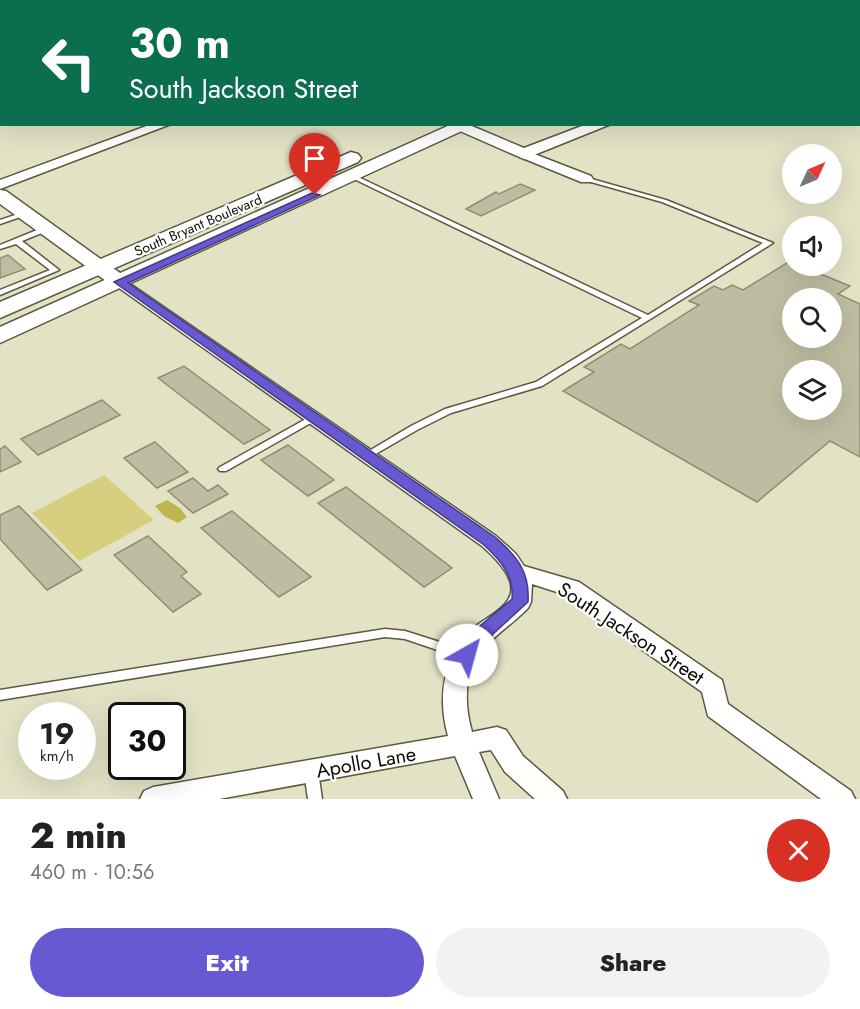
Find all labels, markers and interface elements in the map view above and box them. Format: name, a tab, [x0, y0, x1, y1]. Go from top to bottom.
text: 30 m	[129, 13, 230, 74]
icon: left	[30, 24, 108, 102]
text: South Jackson Street	[129, 69, 358, 108]
pin	[289, 133, 340, 195]
icon: arrive	[298, 142, 331, 175]
north arrow	[782, 144, 842, 204]
map controls	[782, 144, 842, 420]
street label: South Bryant Boulevard	[131, 189, 265, 261]
button: sound	[782, 216, 842, 276]
button: search	[782, 288, 842, 348]
button: layers	[782, 360, 842, 420]
street label: South Jackson Street	[552, 575, 710, 692]
position arrow	[435, 623, 499, 687]
speed limit sign: 30	[108, 702, 186, 780]
text: 19	[39, 712, 75, 755]
street label: Apollo Lane	[314, 739, 418, 786]
text: km/h	[40, 745, 74, 767]
text: 2 min	[30, 809, 127, 861]
button: close	[767, 819, 830, 882]
text: 460 m · 10:56	[30, 858, 155, 887]
button: Exit	[30, 928, 424, 997]
button: Share	[436, 928, 830, 997]

